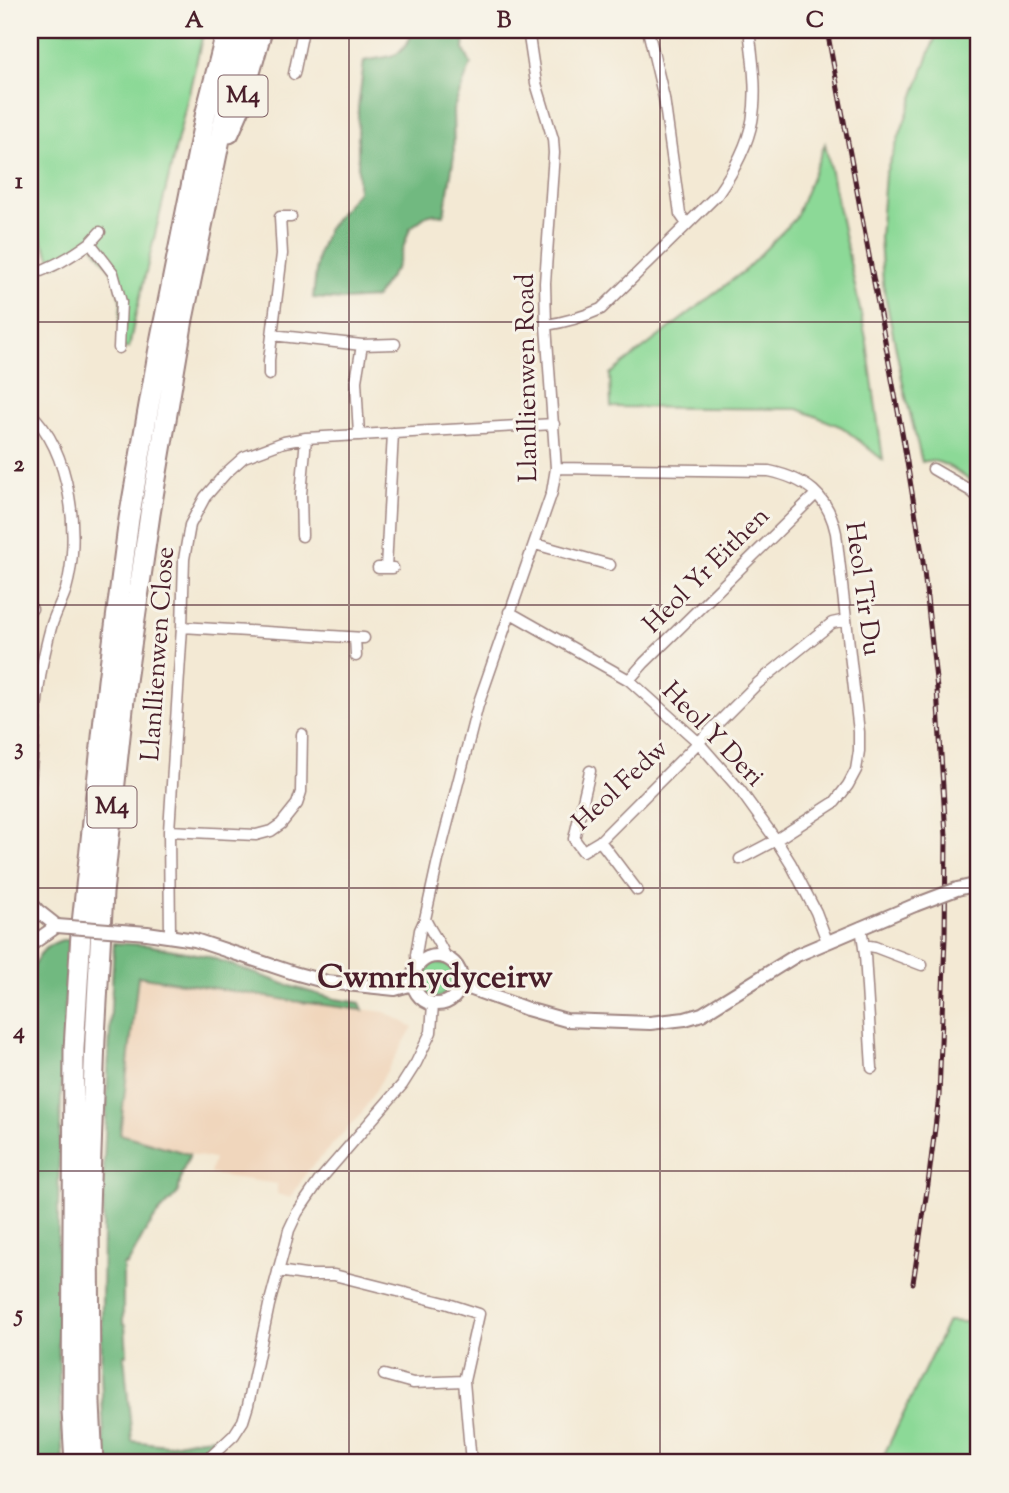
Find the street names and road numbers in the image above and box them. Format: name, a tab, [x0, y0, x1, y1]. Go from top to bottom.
road number: M4	[218, 76, 268, 116]
street label: Llanllienwen Road	[508, 273, 548, 483]
street label: Heol Yr Eithen	[635, 499, 779, 643]
street label: Heol Tir Du	[834, 520, 890, 658]
street label: Llanllienwen Close	[133, 545, 185, 763]
street label: Heol Y Deri	[652, 674, 772, 796]
street label: Heol Fedw	[565, 732, 677, 840]
road number: M4	[88, 786, 136, 828]

